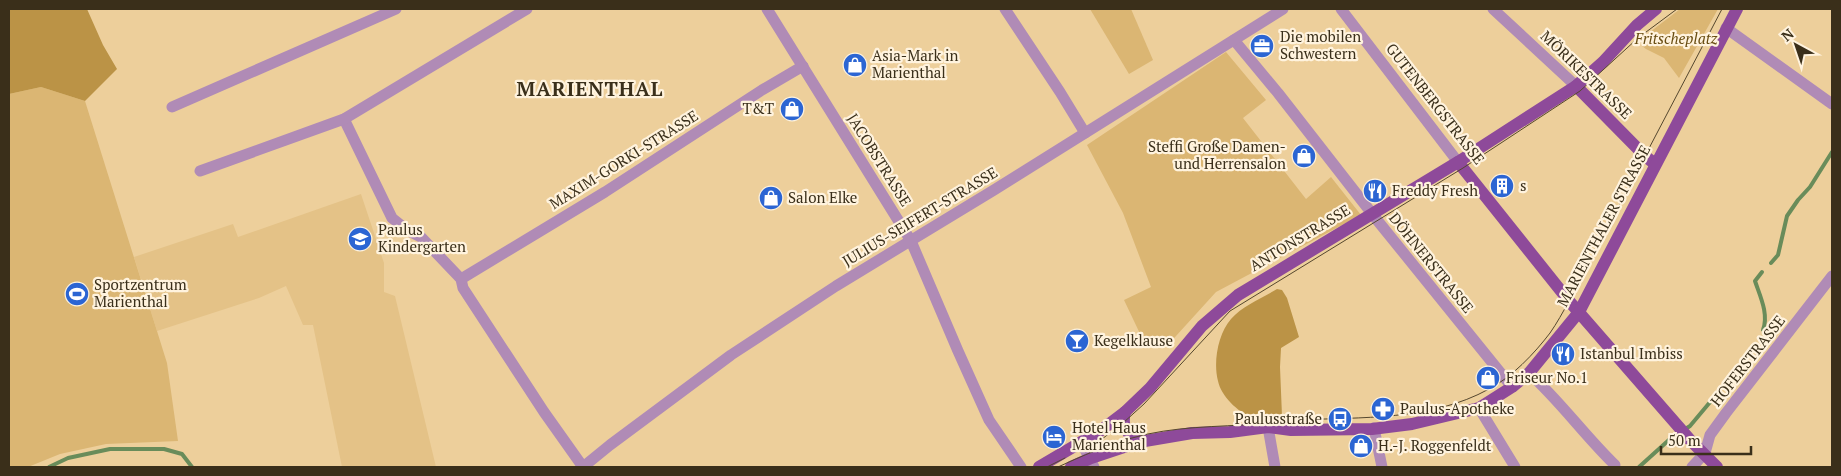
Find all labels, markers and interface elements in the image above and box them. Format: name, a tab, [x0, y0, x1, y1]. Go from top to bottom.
north arrow	[1771, 20, 1821, 70]
text: N	[1777, 24, 1798, 45]
place label: Die mobilen Schwestern	[1280, 26, 1361, 63]
street label: MÖRIKESTRASSE	[1537, 26, 1637, 123]
park label: Fritscheplatz	[1634, 28, 1718, 48]
office icon: Die mobilen Schwestern	[1249, 33, 1275, 59]
street label: GUTENBERGSTRASSE	[1382, 39, 1489, 168]
place label: Asia-Mark in Marienthal	[872, 45, 958, 82]
shop icon: Asia-Mark in Marienthal	[842, 52, 868, 78]
district label: MARIENTHAL	[517, 75, 663, 102]
shop icon: T&T	[779, 96, 805, 122]
place label: T&T	[742, 98, 774, 118]
street label: MAXIM-GORKI-STRASSE	[545, 105, 702, 213]
street label: JACOBSTRASSE	[843, 109, 916, 210]
place label: Steffi Große Damen- und Herrensalon	[1148, 136, 1286, 173]
street label: MARIENTHALER STRASSE	[1552, 141, 1654, 310]
shop icon: Steffi Große Damen- und Herrensalon	[1291, 143, 1317, 169]
street label: JULIUS-SEIFERT-STRASSE	[838, 162, 1001, 270]
building icon: s	[1489, 173, 1515, 199]
place label: s	[1520, 175, 1527, 195]
restaurant icon: Freddy Fresh	[1362, 178, 1388, 204]
place label: Freddy Fresh	[1392, 180, 1478, 200]
shop icon: Salon Elke	[758, 185, 784, 211]
place label: Salon Elke	[788, 187, 857, 207]
street label: ANTONSTRASSE	[1245, 199, 1354, 275]
street label: DÖHNERSTRASSE	[1385, 208, 1479, 317]
place label: Paulus Kindergarten	[378, 219, 466, 256]
school or university icon: Paulus Kindergarten	[347, 226, 373, 252]
place label: Sportzentrum Marienthal	[94, 274, 187, 311]
sports icon: Sportzentrum Marienthal	[64, 281, 90, 307]
street label: HOFERSTRASSE	[1705, 311, 1789, 410]
bar icon: Kegelklause	[1064, 328, 1090, 354]
place label: Kegelklause	[1094, 330, 1173, 350]
restaurant icon: Istanbul Imbiss	[1550, 341, 1576, 367]
place label: Istanbul Imbiss	[1580, 343, 1683, 363]
shop icon: Friseur No.1	[1475, 365, 1501, 391]
place label: Friseur No.1	[1506, 367, 1588, 387]
pharmacy icon: Paulus-Apotheke	[1370, 396, 1396, 422]
place label: Paulus-Apotheke	[1400, 398, 1514, 418]
bus stop icon: Paulusstraße	[1327, 406, 1353, 432]
place label: Paulusstraße	[1235, 408, 1322, 428]
place label: Hotel Haus Marienthal	[1072, 417, 1146, 454]
hotel icon: Hotel Haus Marienthal	[1041, 424, 1067, 450]
scale bar	[1661, 424, 1751, 456]
text: 50 m	[1668, 430, 1701, 450]
shop icon: H.-J. Roggenfeldt	[1348, 433, 1374, 459]
place label: H.-J. Roggenfeldt	[1378, 435, 1492, 455]

